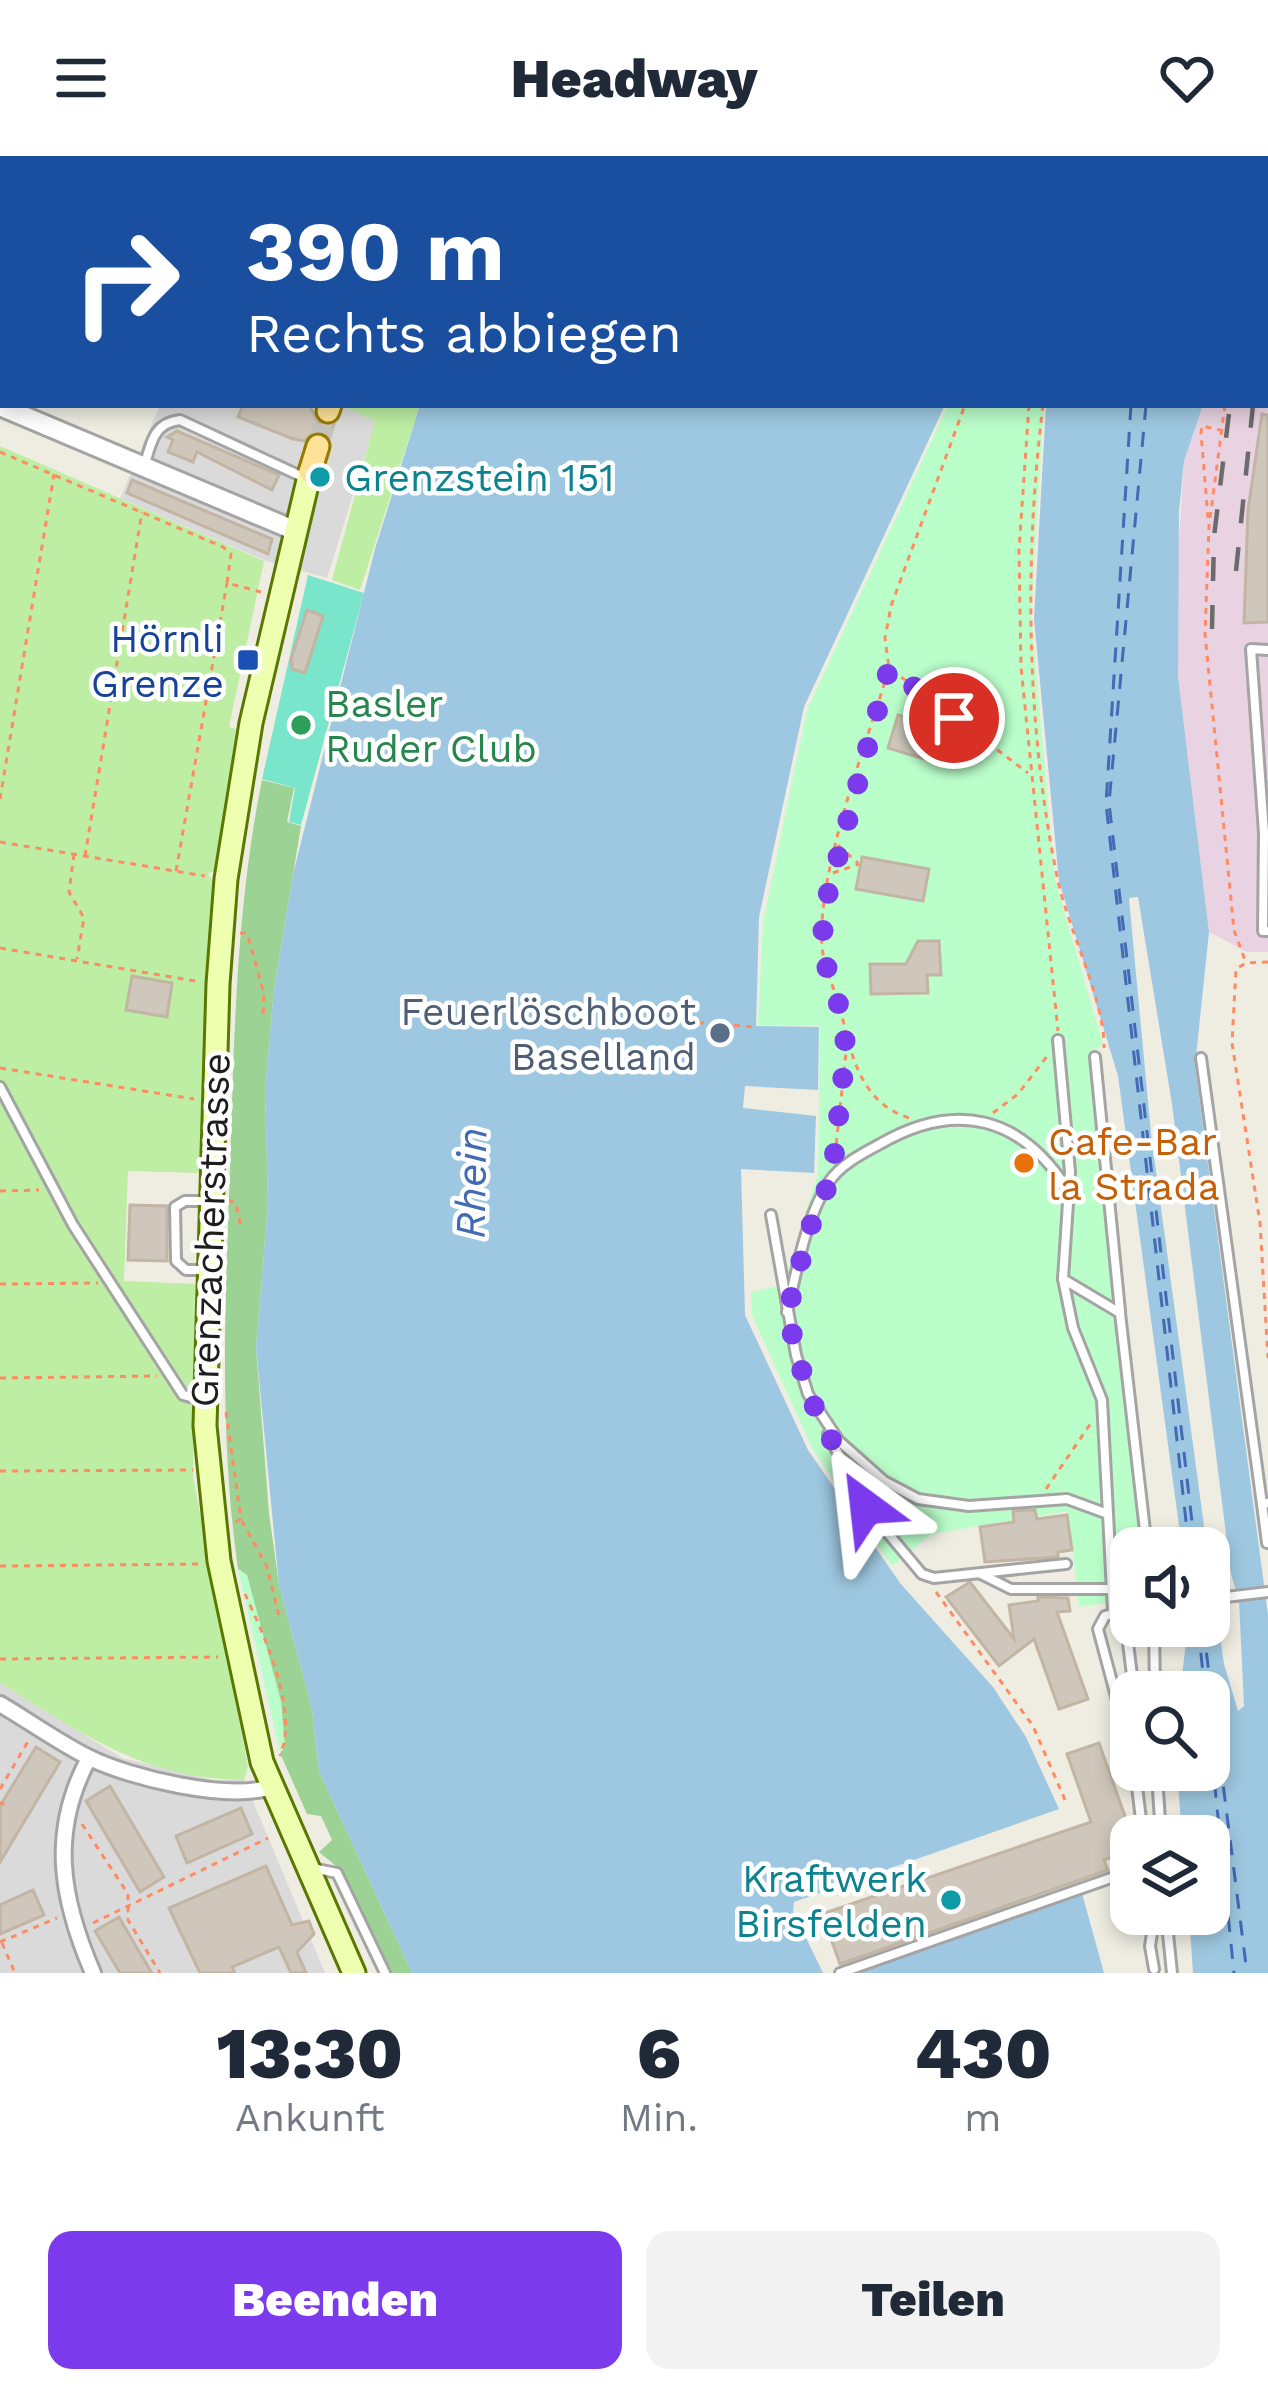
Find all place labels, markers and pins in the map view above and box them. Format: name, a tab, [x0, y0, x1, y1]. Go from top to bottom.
place label: Grenzstein 151	[344, 455, 615, 500]
marker: Grenzstein 151	[307, 464, 333, 490]
place label: Hörnli Grenze	[91, 616, 224, 706]
marker: Hörnli Grenze	[235, 647, 261, 673]
pin	[903, 667, 1005, 769]
place label: Basler Ruder Club	[325, 681, 537, 771]
marker: Basler Ruder Club	[288, 712, 314, 738]
place label: Feuerlöschboot Baselland	[400, 989, 696, 1079]
marker: Feuerlöschboot Baselland	[707, 1020, 733, 1046]
place label: Cafe-Bar la Strada	[1048, 1119, 1220, 1209]
marker: Cafe-Bar la Strada	[1011, 1150, 1037, 1176]
place label: Kraftwerk Birsfelden	[735, 1856, 927, 1946]
marker: Kraftwerk Birsfelden	[938, 1887, 964, 1913]

